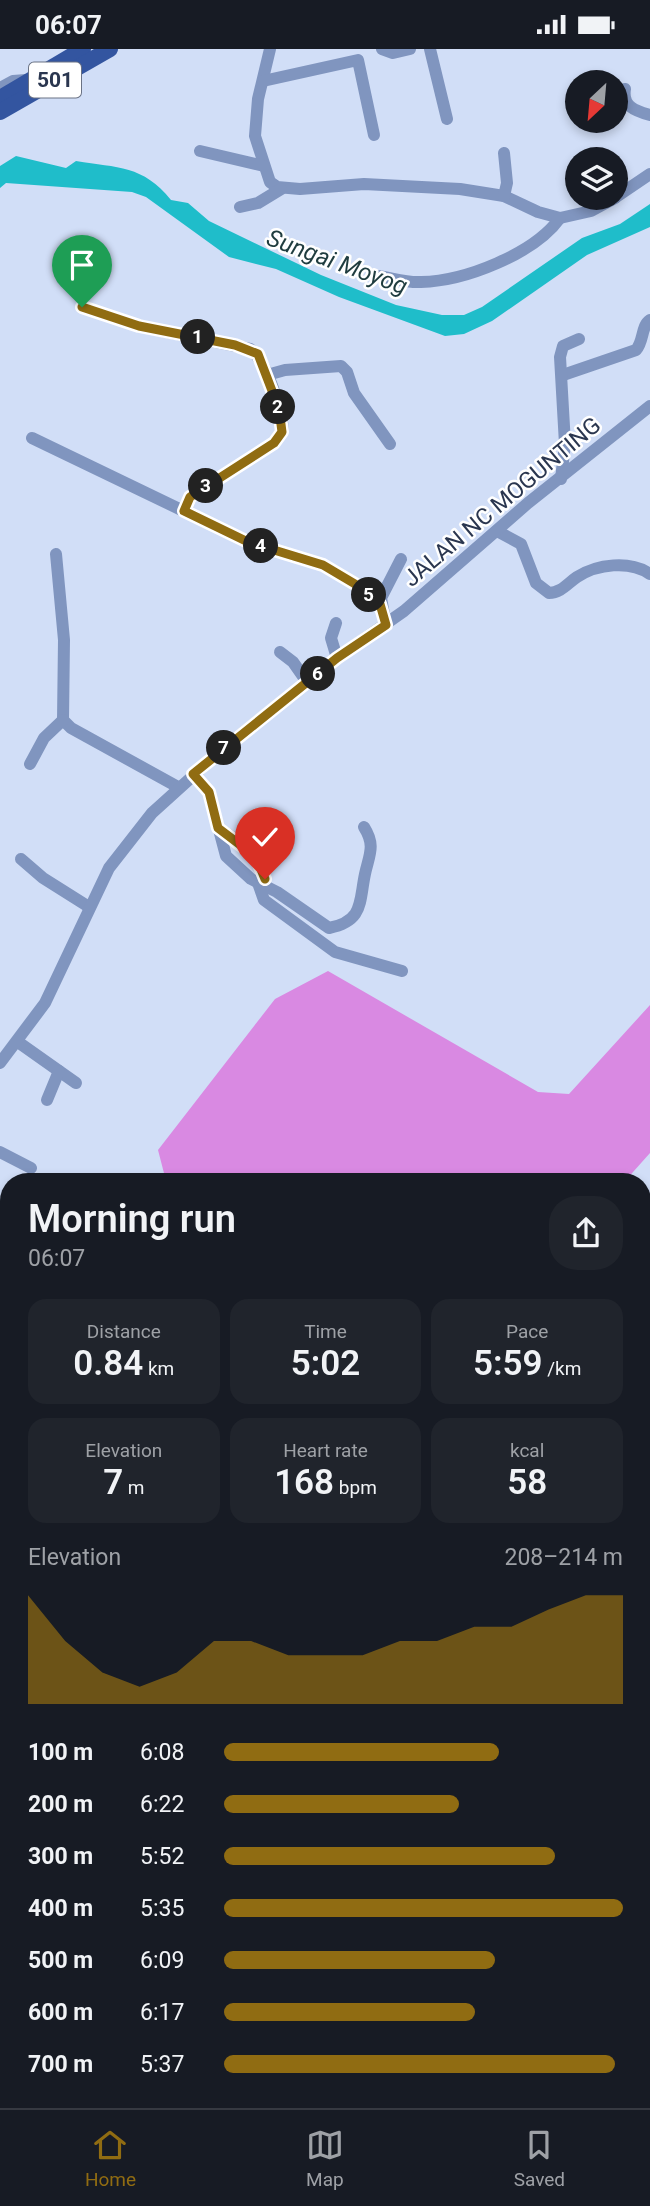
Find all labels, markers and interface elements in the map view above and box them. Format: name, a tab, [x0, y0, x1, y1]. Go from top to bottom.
text: 06:07	[35, 10, 102, 40]
road number: 501	[29, 63, 81, 97]
north arrow	[565, 70, 628, 133]
map controls	[565, 70, 628, 210]
button: layers	[565, 147, 628, 210]
water label: Sungai Moyog	[263, 224, 411, 300]
pin	[52, 235, 112, 307]
icon: arrive	[63, 246, 101, 284]
pin: 1	[180, 319, 216, 355]
text: 1	[192, 325, 203, 348]
pin: 2	[260, 389, 296, 425]
text: 2	[272, 395, 283, 418]
street label: JALAN NC MOGUNTING	[398, 412, 606, 592]
pin: 3	[188, 469, 224, 503]
text: 3	[200, 474, 211, 497]
pin: 4	[244, 529, 278, 563]
text: 4	[255, 534, 266, 557]
pin: 5	[352, 577, 386, 613]
text: 5	[363, 583, 374, 606]
pin: 6	[300, 657, 336, 691]
text: 6	[312, 662, 323, 685]
pin: 7	[206, 731, 242, 765]
text: 7	[218, 736, 229, 759]
pin	[235, 807, 295, 879]
icon: check	[246, 818, 284, 856]
button: share	[549, 1196, 623, 1270]
text: Morning run	[28, 1197, 236, 1241]
text: 06:07	[28, 1245, 85, 1272]
text: Distance	[87, 1320, 161, 1343]
text: Time	[304, 1320, 347, 1343]
text: Pace	[506, 1320, 548, 1343]
text: 0.84	[73, 1343, 143, 1384]
text: 5:02	[291, 1343, 360, 1384]
text: 5:59	[473, 1343, 543, 1384]
text: km	[143, 1357, 174, 1380]
text: /km	[543, 1357, 581, 1380]
text: Elevation	[85, 1439, 162, 1462]
text: Heart rate	[283, 1439, 368, 1462]
text: kcal	[510, 1439, 544, 1462]
text: 7	[103, 1462, 123, 1503]
text: 168	[274, 1462, 334, 1503]
text: 58	[507, 1462, 547, 1503]
text: m	[123, 1476, 145, 1499]
text: bpm	[334, 1476, 377, 1499]
text: Elevation	[28, 1544, 121, 1571]
text: 208–214 m	[504, 1544, 623, 1571]
text: 100 m	[28, 1739, 93, 1766]
text: 6:08	[140, 1739, 184, 1766]
text: 200 m	[28, 1791, 93, 1818]
text: 6:22	[140, 1791, 184, 1818]
text: 300 m	[28, 1843, 93, 1870]
text: 5:52	[140, 1843, 184, 1870]
text: 400 m	[28, 1895, 93, 1922]
text: 5:35	[140, 1895, 184, 1922]
text: 500 m	[28, 1947, 93, 1974]
text: 6:09	[140, 1947, 184, 1974]
text: 600 m	[28, 1999, 93, 2026]
text: 6:17	[140, 1999, 184, 2026]
text: 700 m	[28, 2051, 93, 2078]
text: 5:37	[140, 2051, 184, 2078]
tab: Home	[85, 2126, 136, 2191]
tab: Map	[306, 2126, 344, 2191]
tab: Saved	[514, 2126, 565, 2191]

